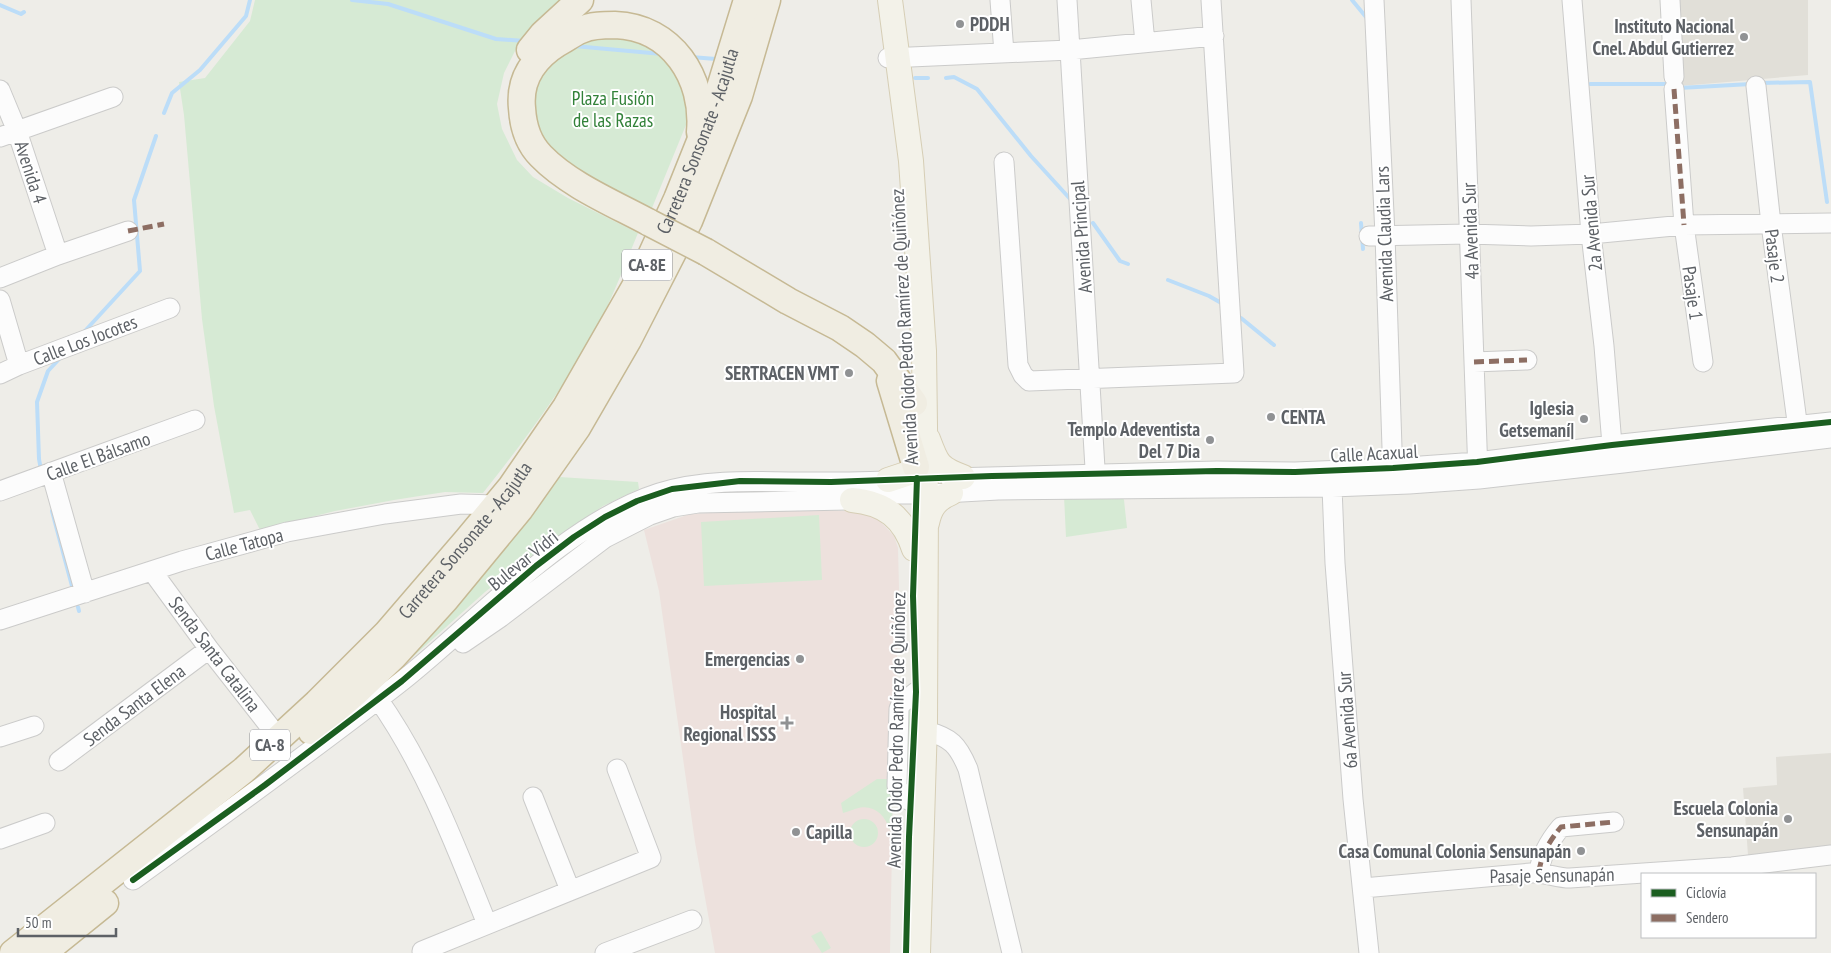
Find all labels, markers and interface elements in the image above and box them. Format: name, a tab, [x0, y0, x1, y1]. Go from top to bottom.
place label: PDDH	[970, 12, 1010, 36]
place label: Instituto Nacional Cnel. Abdul Gutierrez	[1592, 14, 1734, 60]
marker: PDDH	[954, 18, 966, 30]
marker: Instituto Nacional Cnel. Abdul Gutierrez	[1738, 31, 1750, 43]
street label: Carretera Sonsonate - Acajutla	[651, 45, 743, 237]
park label: Plaza Fusión de las Razas	[572, 86, 654, 132]
street label: Avenida 4	[10, 138, 53, 207]
street label: Avenida Claudia Lars	[1370, 166, 1398, 302]
street label: 2a Avenida Sur	[1575, 173, 1607, 272]
street label: Avenida Principal	[1065, 179, 1097, 294]
street label: 4a Avenida Sur	[1456, 181, 1484, 280]
street label: Avenida Oidor Pedro Ramírez de Quiñónez	[885, 188, 923, 466]
street label: Pasaje 2	[1760, 228, 1790, 284]
road number: CA-8E	[622, 250, 672, 280]
street label: Pasaje 1	[1677, 264, 1709, 322]
street label: Calle Los Jocotes	[30, 309, 140, 371]
place label: SERTRACEN VMT	[725, 361, 839, 385]
marker: SERTRACEN VMT	[843, 367, 855, 379]
place label: Iglesia Getsemaní|	[1499, 396, 1574, 442]
place label: CENTA	[1281, 405, 1326, 429]
marker: CENTA	[1265, 411, 1277, 423]
marker: Iglesia Getsemaní|	[1578, 413, 1590, 425]
place label: Templo Adeventista Del 7 Dia	[1068, 417, 1200, 463]
street label: Calle El Bálsamo	[43, 426, 153, 486]
marker: Templo Adeventista Del 7 Dia	[1204, 434, 1216, 446]
street label: Calle Acaxual	[1330, 439, 1419, 467]
street label: Carretera Sonsonate - Acajutla	[393, 457, 537, 624]
street label: Calle Tatopa	[202, 522, 286, 566]
street label: Bulevar Vidri	[483, 524, 563, 596]
street label: Senda Santa Catalina	[164, 591, 266, 717]
street label: Avenida Oidor Pedro Ramírez de Quiñónez	[882, 591, 910, 868]
place label: Emergencias	[705, 647, 790, 671]
marker: Emergencias	[794, 653, 806, 665]
street label: Senda Santa Elena	[78, 659, 190, 751]
street label: 6a Avenida Sur	[1332, 670, 1362, 769]
place label: Hospital Regional ISSS	[683, 700, 776, 746]
marker: Hospital Regional ISSS	[780, 716, 794, 730]
road number: CA-8	[250, 730, 290, 760]
place label: Escuela Colonia Sensunapán	[1673, 796, 1778, 842]
marker: Escuela Colonia Sensunapán	[1782, 813, 1794, 825]
place label: Capilla	[806, 820, 852, 844]
marker: Capilla	[790, 826, 802, 838]
place label: Casa Comunal Colonia Sensunapán	[1339, 839, 1571, 863]
marker: Casa Comunal Colonia Sensunapán	[1575, 845, 1587, 857]
street label: Pasaje Sensunapán	[1489, 862, 1615, 888]
legend	[1641, 873, 1816, 938]
text: Ciclovía	[1686, 883, 1726, 902]
scale bar	[18, 906, 115, 938]
text: Sendero	[1686, 908, 1728, 927]
text: 50 m	[25, 913, 51, 932]

